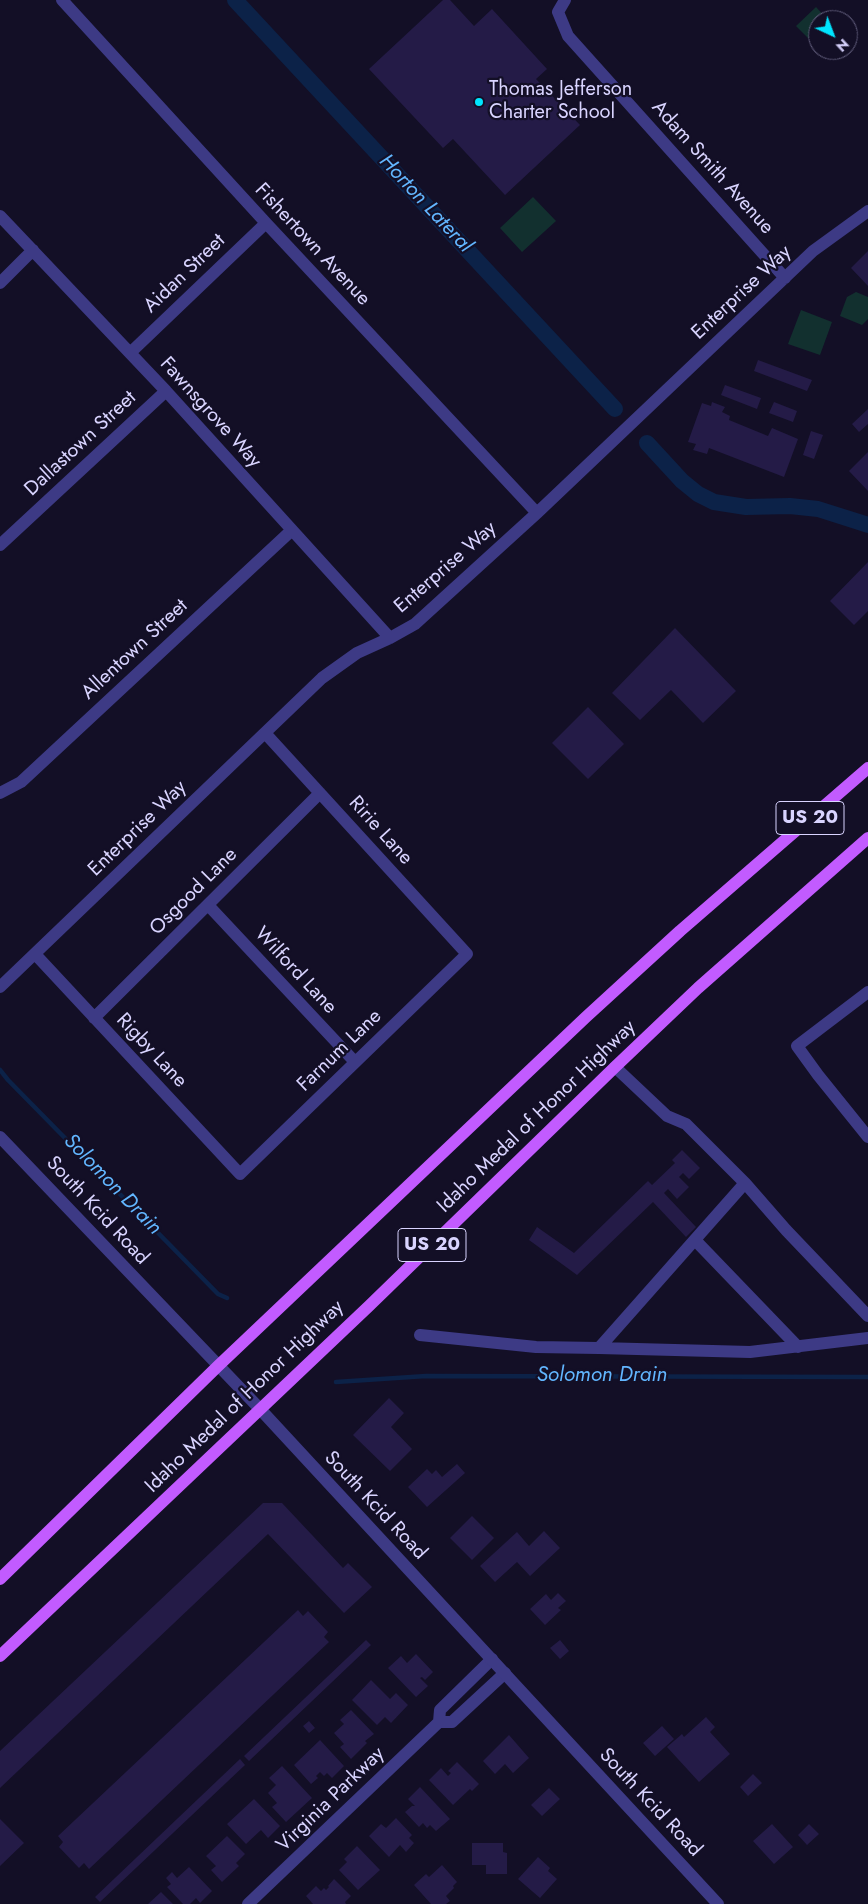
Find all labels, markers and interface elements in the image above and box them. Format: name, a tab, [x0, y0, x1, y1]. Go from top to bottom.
north arrow	[808, 10, 858, 60]
text: N	[832, 34, 853, 56]
place label: Thomas Jefferson Charter School	[489, 78, 632, 125]
marker: Thomas Jefferson Charter School	[473, 96, 485, 108]
street label: Adam Smith Avenue	[646, 96, 778, 240]
water label: Horton Lateral	[373, 150, 477, 258]
street label: Fishertown Avenue	[249, 179, 375, 311]
street label: Aidan Street	[139, 229, 231, 319]
street label: Enterprise Way	[687, 241, 797, 345]
street label: Fawnsgrove Way	[154, 353, 266, 473]
street label: Dallastown Street	[20, 386, 142, 502]
street label: Enterprise Way	[390, 517, 502, 619]
street label: Allentown Street	[77, 595, 193, 705]
street label: Enterprise Way	[84, 776, 192, 882]
street label: Ririe Lane	[343, 792, 417, 870]
road number: US 20	[776, 801, 844, 834]
street label: Osgood Lane	[145, 843, 243, 941]
street label: Wilford Lane	[249, 923, 341, 1019]
street label: Farnum Lane	[293, 1005, 387, 1097]
street label: Rigby Lane	[110, 1009, 192, 1093]
street label: Idaho Medal of Honor Highway	[433, 1016, 641, 1218]
water label: Solomon Drain	[58, 1129, 166, 1241]
street label: South Kcid Road	[41, 1152, 153, 1270]
road number: US 20	[398, 1228, 466, 1262]
street label: Idaho Medal of Honor Highway	[141, 1296, 349, 1498]
water label: Solomon Drain	[537, 1363, 667, 1389]
street label: South Kcid Road	[319, 1447, 431, 1565]
street label: Virginia Parkway	[272, 1742, 390, 1858]
street label: South Kcid Road	[594, 1744, 706, 1862]

